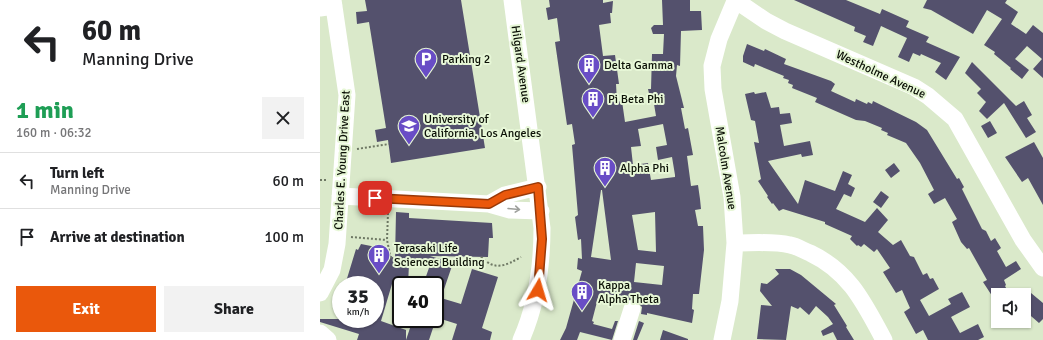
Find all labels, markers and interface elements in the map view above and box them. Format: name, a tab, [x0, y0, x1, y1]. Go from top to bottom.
text: 60 m	[82, 14, 141, 48]
icon: left	[16, 16, 68, 68]
street label: Hilgard Avenue	[508, 24, 533, 104]
parking icon: Parking 2	[413, 46, 439, 79]
street label: Westholme Avenue	[834, 47, 928, 102]
text: Manning Drive	[82, 48, 194, 70]
place label: Parking 2	[442, 52, 490, 67]
building icon: Delta Gamma	[576, 52, 602, 85]
place label: Delta Gamma	[604, 58, 673, 73]
building icon: Pi Beta Phi	[580, 86, 606, 119]
street label: Charles E. Young Drive East	[331, 90, 354, 230]
place label: Pi Beta Phi	[608, 92, 664, 107]
text: 1 min	[16, 95, 74, 125]
button: close	[262, 97, 304, 139]
place label: University of California, Los Angeles	[424, 112, 541, 141]
school or university icon: University of California, Los Angeles	[396, 113, 422, 146]
text: 160 m · 06:32	[16, 125, 92, 141]
street label: Malcolm Avenue	[712, 125, 740, 211]
building icon: Alpha Phi	[592, 155, 618, 188]
place label: Alpha Phi	[620, 161, 669, 176]
text: Turn left	[50, 164, 104, 182]
icon: left	[16, 170, 38, 192]
text: 60 m	[273, 172, 304, 190]
pin	[358, 181, 392, 215]
text: Manning Drive	[50, 182, 131, 198]
icon: arrive	[364, 187, 386, 209]
one-way arrow	[508, 206, 521, 213]
icon: arrive	[16, 226, 38, 248]
text: Arrive at destination	[50, 228, 185, 246]
text: 100 m	[264, 228, 304, 246]
place label: Terasaki Life Sciences Building	[394, 241, 485, 270]
building icon: Terasaki Life Sciences Building	[366, 242, 392, 275]
position arrow	[517, 269, 559, 311]
speed limit sign: 40	[392, 276, 444, 328]
place label: Kappa Alpha Theta	[598, 278, 659, 307]
building icon: Kappa Alpha Theta	[569, 279, 595, 312]
text: 35	[347, 284, 369, 309]
button: Exit	[16, 286, 156, 332]
button: Share	[164, 286, 304, 332]
map controls	[991, 288, 1031, 328]
button: sound	[991, 288, 1031, 328]
text: km/h	[347, 306, 369, 318]

